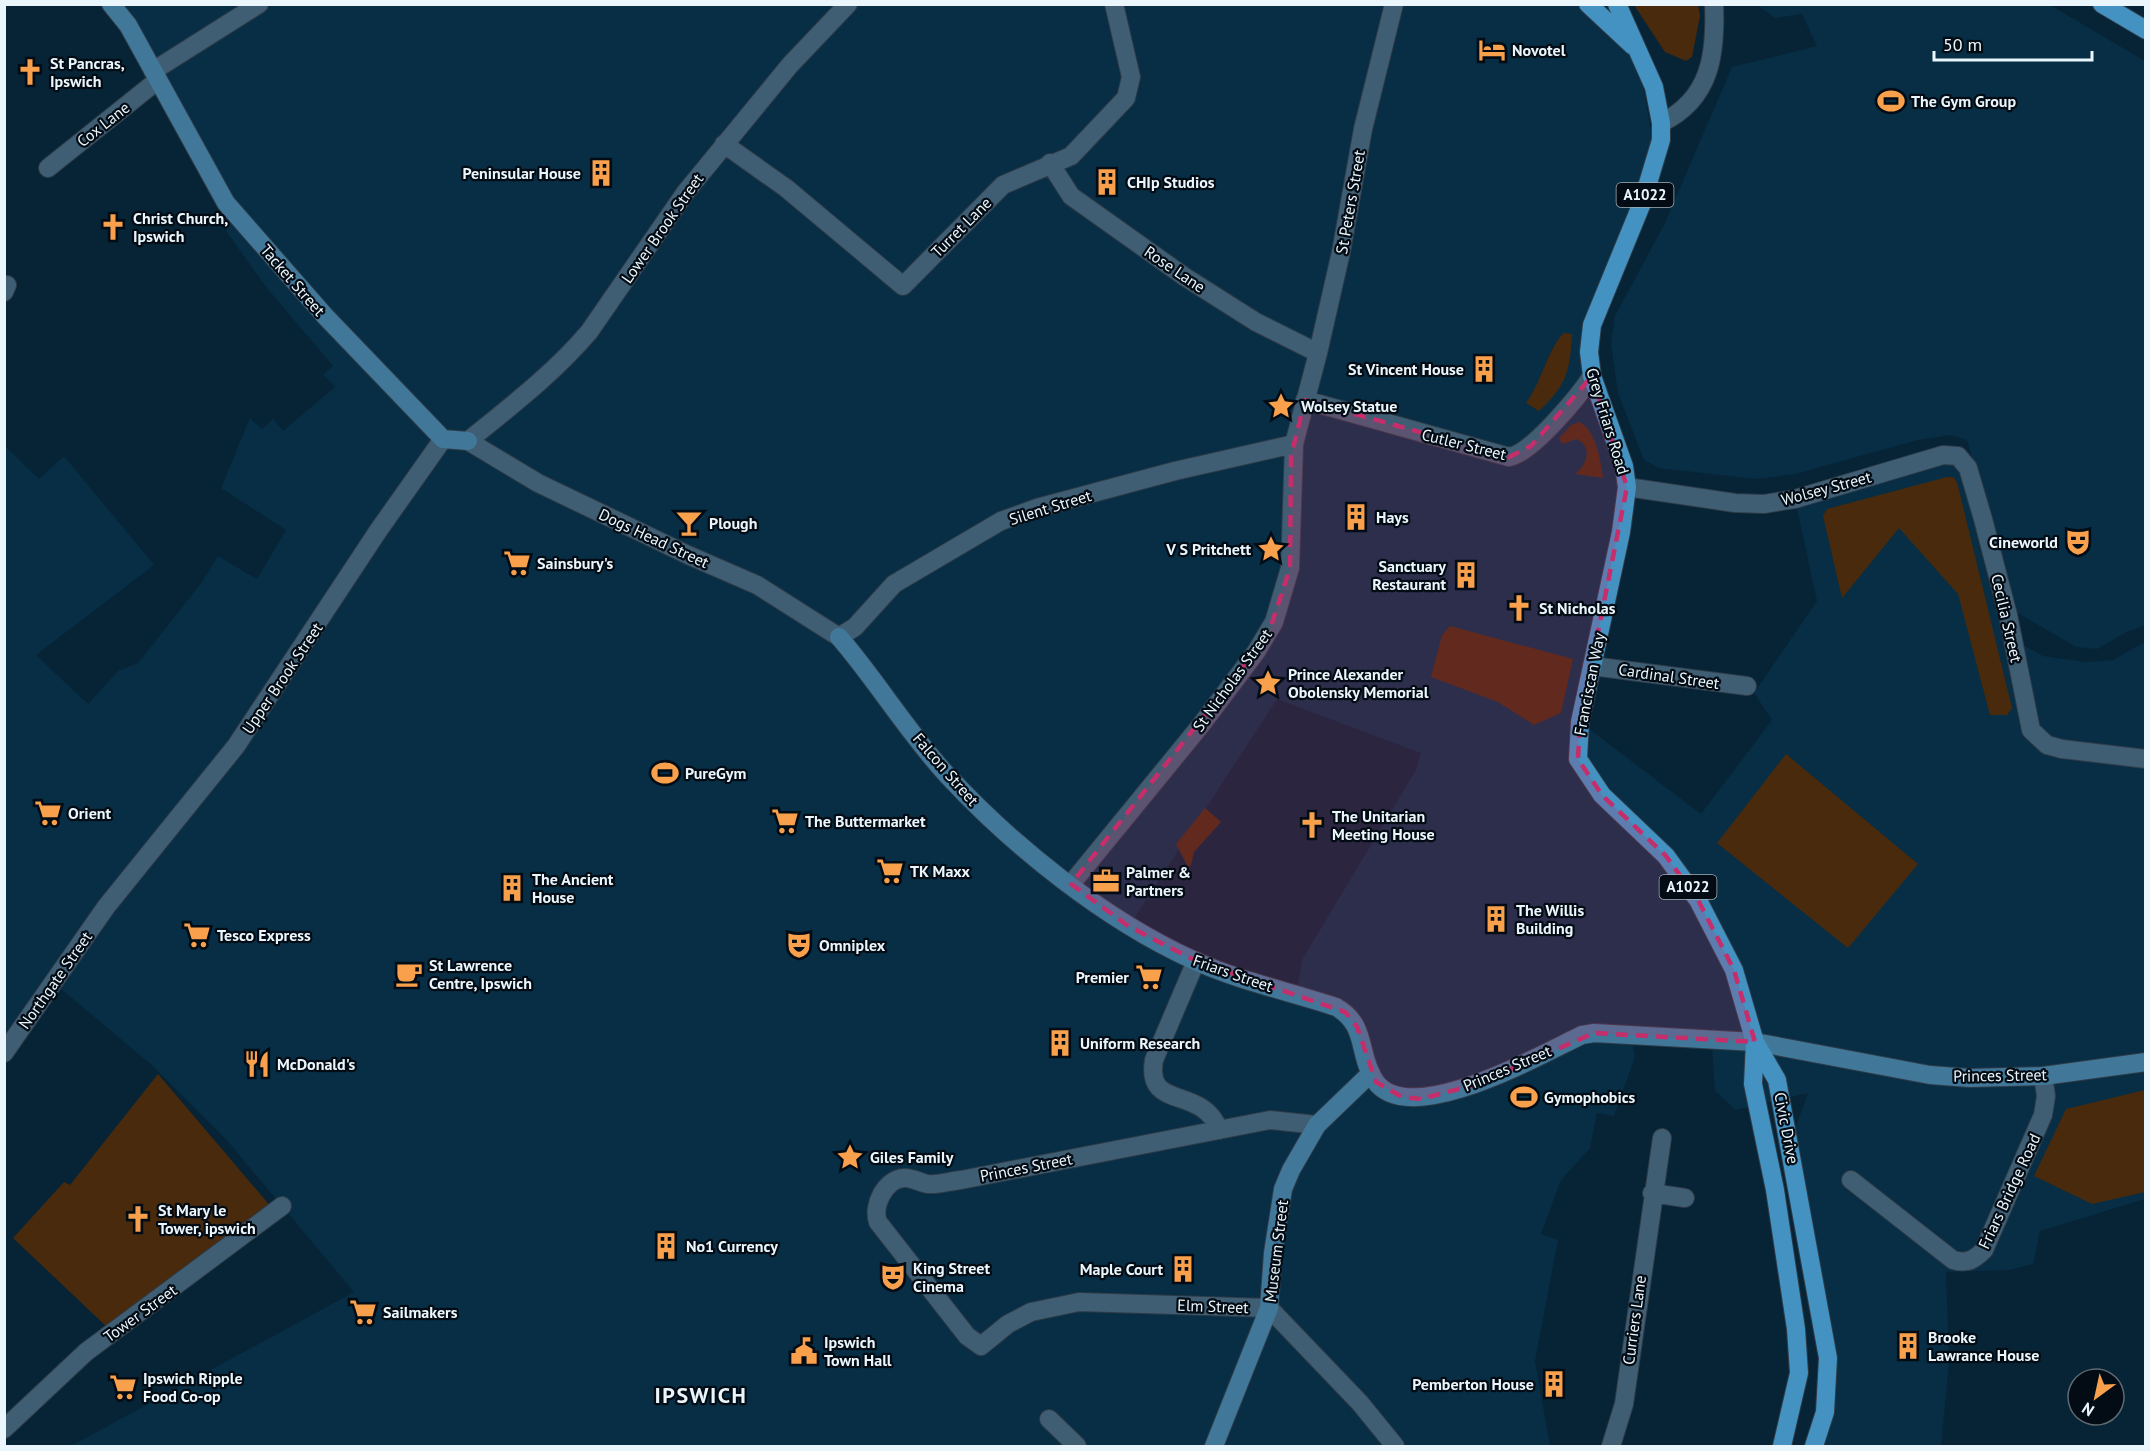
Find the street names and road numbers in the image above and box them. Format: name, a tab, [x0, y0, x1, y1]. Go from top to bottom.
street label: Cox Lane	[73, 97, 133, 151]
street label: St Peters Street	[1331, 148, 1369, 256]
street label: Lower Brook Street	[617, 169, 708, 287]
road number: A1022	[1616, 183, 1674, 207]
street label: Turret Lane	[927, 193, 995, 261]
street label: Tacket Street	[256, 240, 330, 320]
street label: Rose Lane	[1141, 241, 1209, 297]
street label: Grey Friars Road	[1582, 365, 1634, 477]
street label: Cutler Street	[1420, 424, 1509, 464]
street label: Wolsey Street	[1779, 466, 1874, 510]
street label: Silent Street	[1006, 485, 1094, 529]
street label: Dogs Head Street	[596, 504, 713, 572]
street label: Cecilia Street	[1987, 572, 2027, 665]
street label: Upper Brook Street	[237, 618, 327, 737]
street label: St Nicholas Street	[1188, 624, 1276, 735]
street label: Franciscan Way	[1569, 630, 1609, 737]
street label: Cardinal Street	[1617, 659, 1721, 693]
street label: Falcon Street	[909, 728, 984, 810]
road number: A1022	[1660, 875, 1716, 899]
street label: Northgate Street	[14, 927, 96, 1033]
street label: Friars Street	[1190, 950, 1276, 996]
street label: Princes Street	[1460, 1040, 1555, 1096]
street label: Princes Street	[1953, 1064, 2048, 1086]
street label: Civic Drive	[1770, 1091, 1804, 1165]
street label: Friars Bridge Road	[1974, 1130, 2044, 1252]
street label: Princes Street	[978, 1148, 1074, 1186]
street label: Museum Street	[1260, 1198, 1292, 1303]
street label: Curriers Lane	[1618, 1274, 1650, 1366]
street label: Tower Street	[100, 1279, 181, 1346]
street label: Elm Street	[1177, 1295, 1250, 1317]

